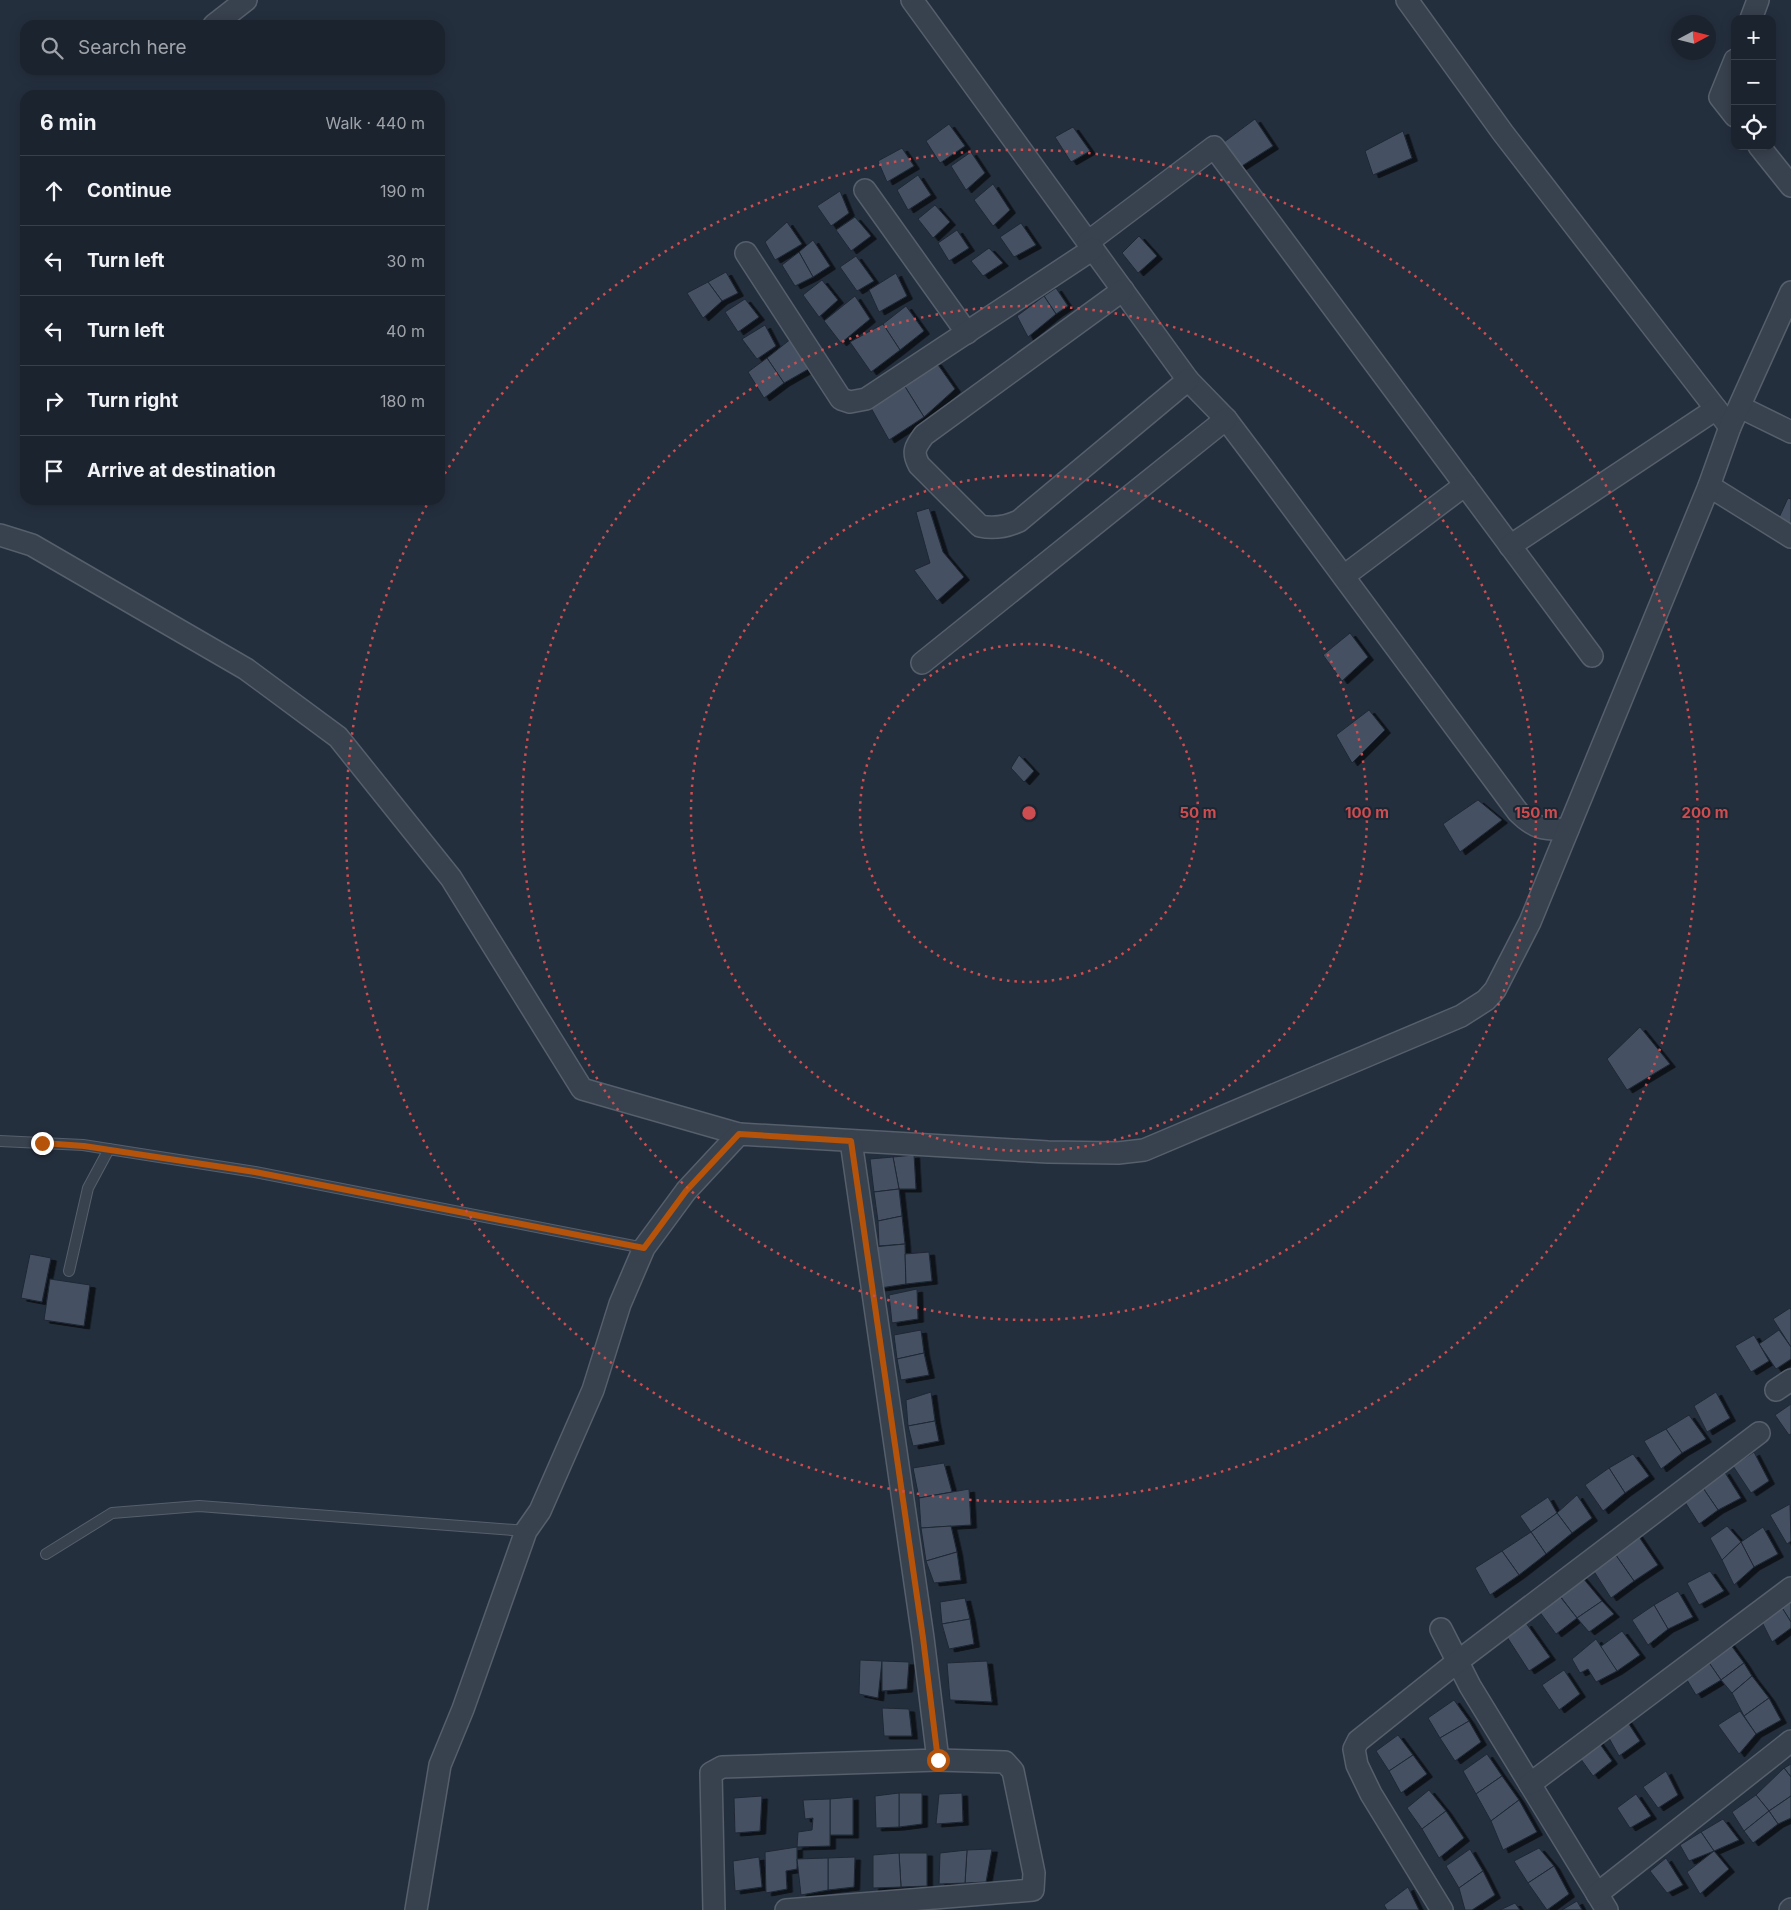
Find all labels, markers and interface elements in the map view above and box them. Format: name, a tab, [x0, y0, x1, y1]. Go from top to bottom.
north arrow	[1671, 15, 1716, 60]
map controls	[1731, 15, 1776, 150]
button: +	[1731, 15, 1776, 60]
search box	[20, 20, 445, 75]
icon: search	[38, 34, 66, 62]
text: Search here	[78, 36, 187, 59]
button: −	[1731, 60, 1776, 105]
button: locate	[1731, 105, 1776, 150]
text: 6 min	[40, 110, 97, 135]
text: Walk · 440 m	[326, 113, 425, 133]
icon: ahead	[40, 177, 68, 205]
text: Continue	[87, 179, 172, 202]
text: 190 m	[380, 181, 425, 201]
icon: left	[40, 247, 68, 275]
text: Turn left	[87, 249, 165, 272]
text: 30 m	[387, 251, 425, 271]
icon: left	[40, 317, 68, 345]
text: Turn left	[87, 319, 165, 342]
text: 40 m	[386, 321, 425, 341]
icon: right	[40, 387, 68, 415]
text: Turn right	[87, 389, 178, 412]
text: 180 m	[380, 391, 425, 411]
icon: arrive	[40, 457, 68, 485]
text: Arrive at destination	[87, 459, 276, 482]
text: 50 m	[1180, 803, 1216, 822]
text: 100 m	[1345, 803, 1389, 822]
text: 150 m	[1514, 803, 1558, 822]
text: 200 m	[1682, 803, 1728, 822]
centre of rings	[1020, 804, 1038, 822]
route end	[31, 1132, 54, 1155]
route start	[927, 1749, 950, 1772]

